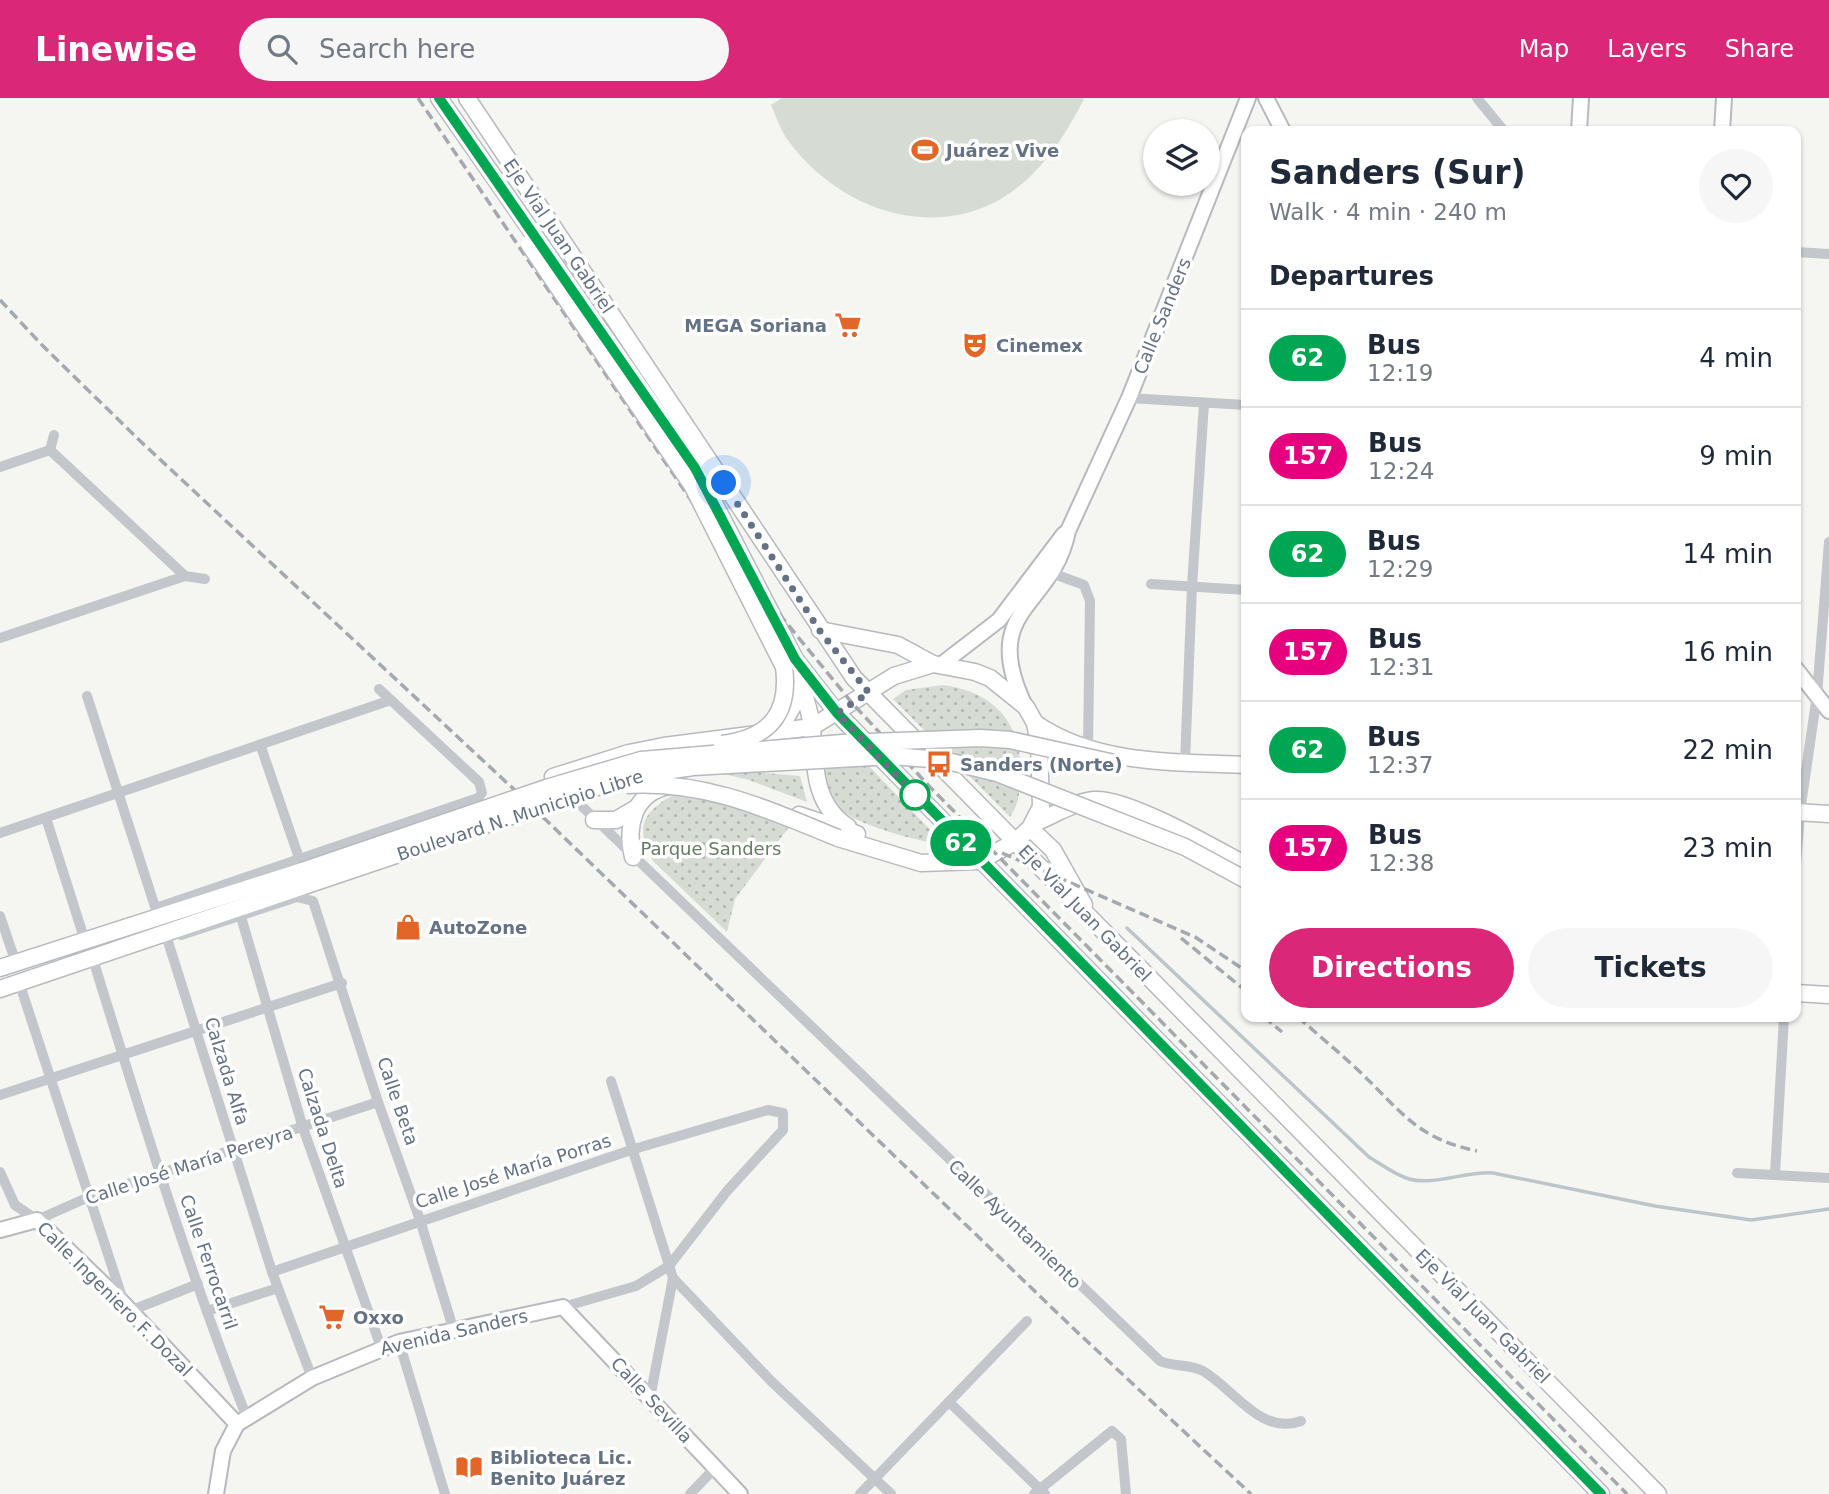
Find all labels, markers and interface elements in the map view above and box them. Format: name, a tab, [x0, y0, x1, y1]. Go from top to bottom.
search box	[239, 18, 729, 81]
text: Linewise	[35, 30, 197, 69]
icon: search	[263, 30, 301, 68]
text: Search here	[319, 34, 475, 64]
text: Map	[1519, 35, 1569, 63]
text: Layers	[1607, 35, 1687, 63]
text: Share	[1725, 35, 1794, 63]
map controls	[1143, 119, 1220, 196]
button: layers	[1143, 119, 1220, 196]
sports icon: Juárez Vive	[910, 135, 940, 165]
place label: Juárez Vive	[944, 140, 1059, 161]
button: heart	[1699, 149, 1773, 223]
text: Sanders (Sur)	[1269, 153, 1526, 192]
street label: Eje Vial Juan Gabriel	[500, 155, 618, 317]
text: Walk · 4 min · 240 m	[1269, 199, 1507, 225]
street label: Calle Sanders	[1129, 255, 1195, 377]
text: Departures	[1269, 261, 1434, 291]
supermarket icon: MEGA Soriana	[833, 310, 863, 340]
place label: MEGA Soriana	[684, 315, 827, 336]
theatre icon: Cinemex	[960, 330, 990, 360]
text: Bus	[1367, 330, 1421, 360]
place label: Cinemex	[996, 335, 1083, 356]
text: 4 min	[1699, 343, 1773, 373]
text: 62	[1291, 344, 1324, 372]
text: 12:19	[1367, 360, 1433, 386]
text: Bus	[1368, 428, 1422, 458]
text: 9 min	[1699, 441, 1773, 471]
text: 157	[1283, 442, 1333, 470]
text: 12:24	[1368, 458, 1434, 484]
your location	[706, 465, 741, 500]
text: Bus	[1367, 526, 1421, 556]
text: 14 min	[1683, 539, 1773, 569]
text: 62	[1291, 540, 1324, 568]
text: 12:29	[1367, 556, 1433, 582]
text: Bus	[1368, 624, 1422, 654]
text: 16 min	[1683, 637, 1773, 667]
text: 157	[1283, 638, 1333, 666]
text: 12:31	[1368, 654, 1434, 680]
text: Bus	[1367, 722, 1421, 752]
text: 22 min	[1683, 735, 1773, 765]
text: 62	[1291, 736, 1324, 764]
bus stop icon: Sanders (Norte)	[924, 749, 954, 779]
text: 12:37	[1367, 752, 1433, 778]
place label: Sanders (Norte)	[960, 754, 1122, 775]
street label: Boulevard N. Municipio Libre	[394, 765, 646, 865]
unlabelled marker	[900, 780, 930, 810]
line badge: 62	[930, 820, 992, 866]
text: Bus	[1368, 820, 1422, 850]
text: 62	[944, 829, 978, 857]
text: 23 min	[1683, 833, 1773, 863]
text: 157	[1283, 834, 1333, 862]
park label: Parque Sanders	[641, 838, 781, 859]
street label: Eje Vial Juan Gabriel	[1014, 840, 1156, 986]
text: 12:38	[1368, 850, 1434, 876]
shop icon: AutoZone	[393, 912, 423, 942]
place label: AutoZone	[429, 917, 527, 938]
button: Directions	[1269, 928, 1514, 1008]
button: Tickets	[1528, 928, 1773, 1008]
street label: Calzada Alfa	[201, 1014, 253, 1128]
street label: Calle Beta	[373, 1054, 423, 1148]
street label: Calzada Delta	[294, 1065, 352, 1191]
street label: Calle José María Pereyra	[83, 1121, 295, 1209]
street label: Calle José María Porras	[412, 1129, 614, 1213]
street label: Calle Ayuntamiento	[944, 1155, 1086, 1293]
street label: Calle Ferrocarril	[176, 1192, 242, 1332]
street label: Calle Ingeniero F. Dozal	[33, 1217, 197, 1381]
street label: Eje Vial Juan Gabriel	[1411, 1244, 1555, 1388]
supermarket icon: Oxxo	[317, 1302, 347, 1332]
street label: Avenida Sanders	[378, 1305, 530, 1359]
place label: Oxxo	[353, 1307, 404, 1328]
street label: Calle Sevilla	[607, 1353, 697, 1447]
place label: Biblioteca Lic. Benito Juárez	[490, 1447, 633, 1489]
library icon: Biblioteca Lic. Benito Juárez	[454, 1452, 484, 1482]

